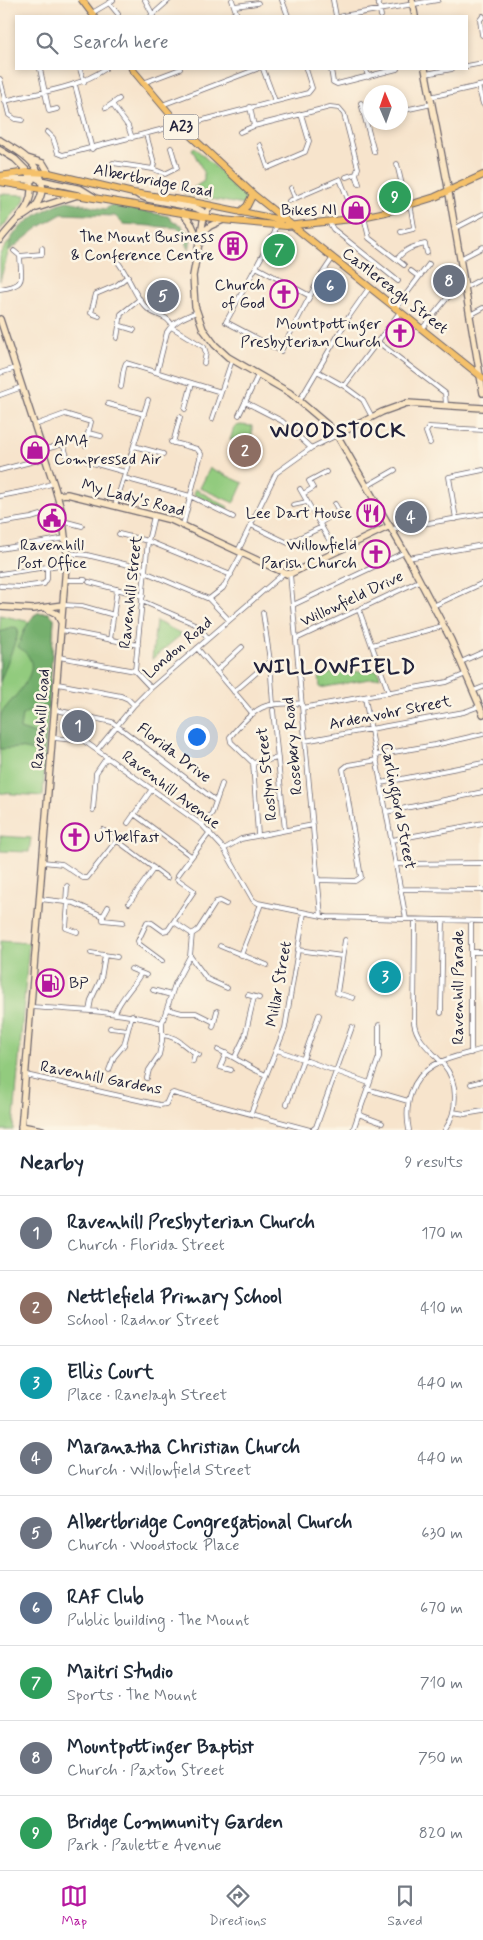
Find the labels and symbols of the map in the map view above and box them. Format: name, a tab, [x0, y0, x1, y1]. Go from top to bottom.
north arrow	[363, 85, 408, 130]
road number: A23	[164, 114, 198, 140]
street label: Albertbridge Road	[92, 159, 214, 204]
pin: 9	[379, 178, 411, 216]
shop icon: Bikes NI	[341, 195, 371, 225]
place label: Bikes NI	[281, 200, 337, 221]
place label: The Mount Business & Conference Centre	[71, 227, 214, 266]
building icon: The Mount Business & Conference Centre	[218, 231, 248, 261]
pin: 7	[263, 231, 295, 269]
street label: Castlereagh Street	[337, 243, 453, 340]
pin: 8	[433, 262, 465, 300]
pin: 6	[314, 267, 346, 305]
place label: Church of God	[214, 275, 265, 314]
pin: 5	[147, 277, 179, 315]
church icon: Church of God	[269, 279, 299, 309]
place label: Mountpottinger Presbyterian Church	[241, 314, 382, 353]
church icon: Mountpottinger Presbyterian Church	[385, 318, 415, 348]
district label: WOODSTOCK	[269, 417, 406, 445]
place label: AMA Compressed Air	[54, 431, 162, 470]
pin: 2	[229, 432, 261, 470]
shop icon: AMA Compressed Air	[20, 435, 50, 465]
street label: My Lady's Road	[79, 474, 187, 522]
restaurant icon: Lee Dart House	[356, 498, 386, 528]
pin: 4	[395, 498, 427, 536]
public building icon: Ravenhill Post Office	[37, 503, 67, 533]
place label: Lee Dart House	[246, 503, 352, 524]
street label: Ravenhill Street	[115, 534, 147, 650]
place label: Ravenhill Post Office	[17, 535, 87, 574]
place label: Willowfield Parish Church	[261, 535, 357, 574]
church icon: Willowfield Parish Church	[361, 539, 391, 569]
street label: Willowfield Drive	[297, 566, 407, 632]
street label: London Road	[139, 612, 217, 684]
district label: WILLOWFIELD	[253, 653, 416, 681]
street label: Ravenhill Road	[27, 668, 55, 770]
street label: Ardenvohr Street	[327, 691, 453, 735]
street label: Rosebery Road	[278, 696, 308, 796]
pin: 1	[62, 707, 94, 745]
street label: Florida Drive	[133, 718, 215, 788]
your location	[184, 724, 210, 750]
street label: Roslyn Street	[252, 726, 282, 822]
street label: Carlingford Street	[373, 741, 421, 872]
street label: Ravenhill Avenue	[117, 746, 225, 834]
church icon: UTbelfast	[60, 822, 90, 852]
place label: UTbelfast	[94, 827, 159, 848]
street label: Ravenhill Parade	[448, 929, 469, 1045]
street label: Millar Street	[261, 939, 297, 1029]
pin: 3	[369, 958, 401, 996]
fuel station icon: BP	[35, 968, 65, 998]
place label: BP	[69, 973, 88, 994]
street label: Ravenhill Gardens	[38, 1056, 164, 1100]

